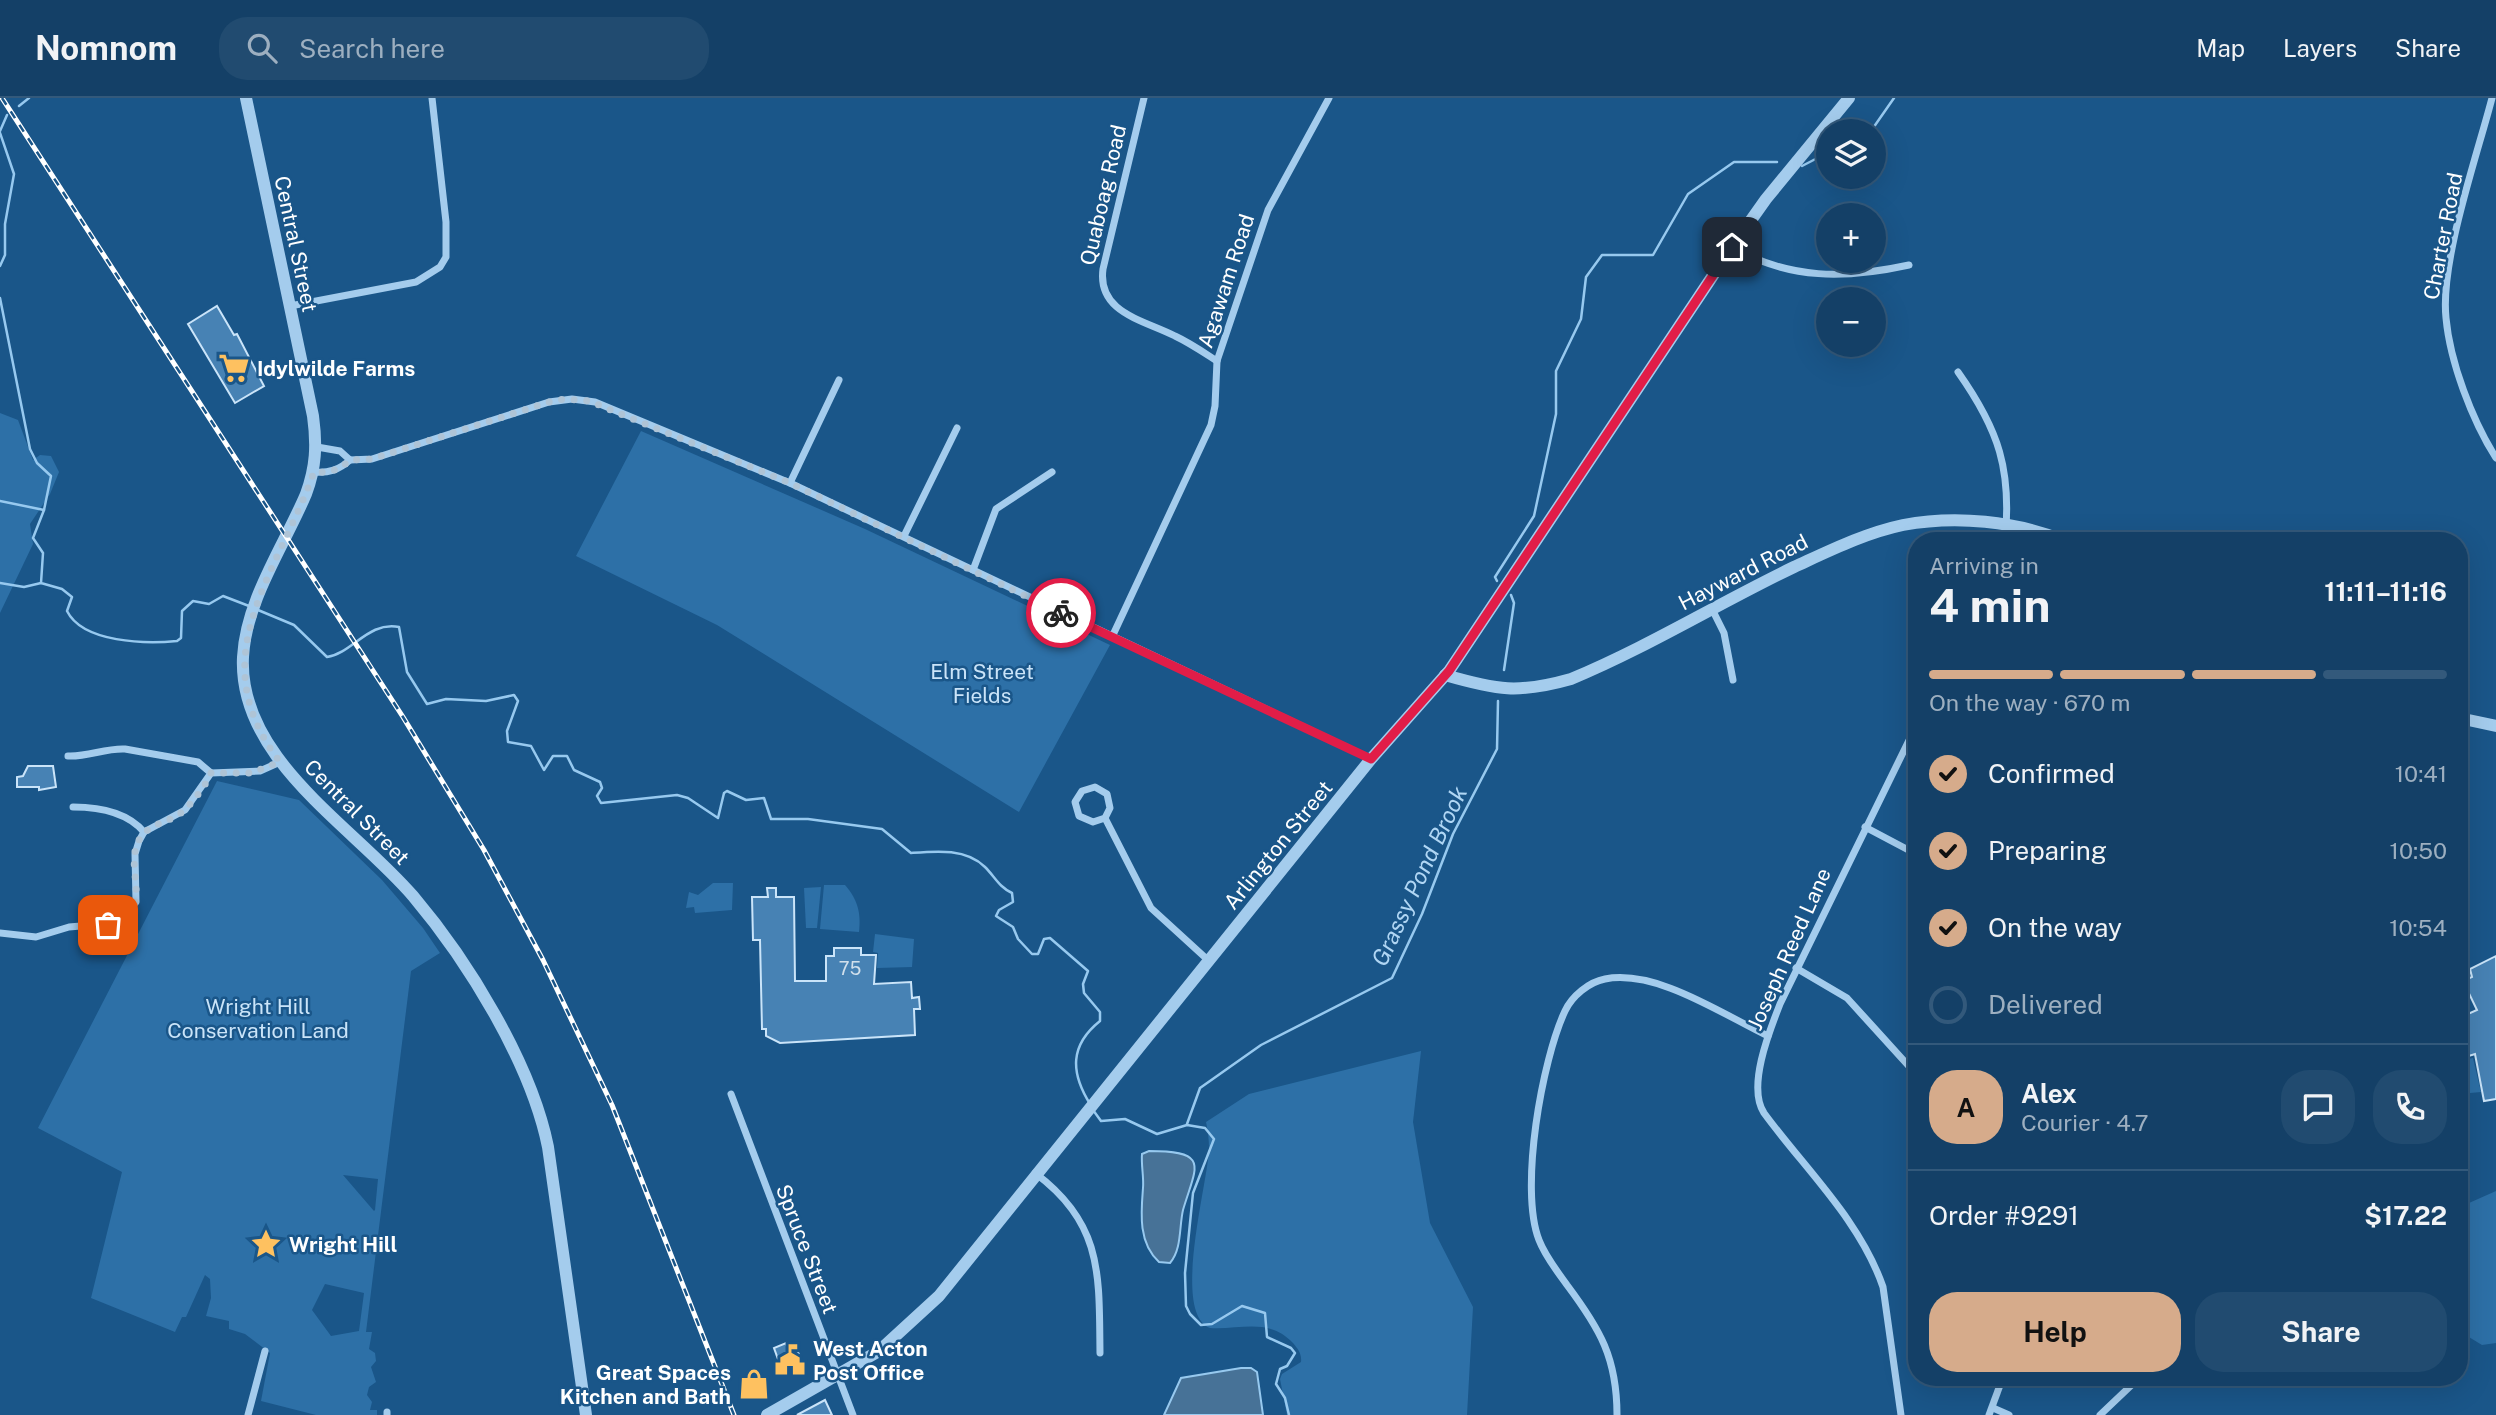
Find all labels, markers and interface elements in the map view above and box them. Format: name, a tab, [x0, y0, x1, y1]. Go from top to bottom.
search box	[219, 17, 709, 80]
text: Nomnom	[35, 29, 177, 67]
icon: search	[243, 29, 281, 67]
text: Search here	[299, 33, 445, 64]
text: Map	[2196, 34, 2245, 62]
text: Layers	[2283, 34, 2357, 62]
text: Share	[2395, 34, 2461, 62]
map controls	[1816, 119, 1886, 357]
button: layers	[1816, 119, 1886, 189]
street label: Quaboag Road	[1075, 122, 1131, 268]
street label: Charter Road	[2418, 170, 2468, 302]
street label: Central Street	[269, 174, 323, 314]
button: +	[1816, 203, 1886, 273]
street label: Agawam Road	[1193, 211, 1259, 351]
pin	[1702, 217, 1762, 277]
icon: home	[1713, 228, 1751, 266]
button: −	[1816, 287, 1886, 357]
supermarket icon: Idylwilde Farms	[217, 351, 251, 385]
place label: Idylwilde Farms	[257, 356, 415, 381]
street label: Hayward Road	[1674, 529, 1812, 615]
text: Arriving in	[1929, 552, 2039, 579]
text: 11:11–11:16	[2324, 576, 2447, 607]
courier	[1026, 578, 1096, 648]
text: 4 min	[1929, 578, 2050, 632]
icon: bike	[1042, 594, 1080, 632]
park label: Elm Street Fields	[930, 659, 1034, 708]
text: On the way · 670 m	[1929, 689, 2130, 716]
street label: Central Street	[299, 754, 415, 870]
icon: check	[1929, 755, 1967, 793]
text: Confirmed	[1988, 758, 2115, 789]
text: 10:41	[2395, 760, 2447, 787]
street label: Arlington Street	[1218, 776, 1338, 914]
water label: Grassy Pond Brook	[1366, 781, 1473, 970]
icon: check	[1929, 832, 1967, 870]
text: Preparing	[1988, 835, 2107, 866]
text: 10:50	[2390, 837, 2447, 864]
street label: Joseph Reed Lane	[1742, 864, 1836, 1034]
pin	[78, 895, 138, 955]
icon: bag	[89, 906, 127, 944]
icon: check	[1929, 909, 1967, 947]
text: On the way	[1988, 912, 2122, 943]
text: 10:54	[2389, 914, 2447, 941]
house number: 75	[839, 958, 861, 979]
text: Delivered	[1988, 989, 2103, 1020]
park label: Wright Hill Conservation Land	[167, 994, 349, 1043]
button: chat	[2281, 1070, 2355, 1144]
button: phone	[2373, 1070, 2447, 1144]
text: Alex	[2021, 1078, 2077, 1109]
text: A	[1957, 1092, 1975, 1123]
text: Courier · 4.7	[2021, 1109, 2149, 1136]
street label: Spruce Street	[771, 1181, 843, 1317]
text: Order #9291	[1929, 1200, 2079, 1231]
text: $17.22	[2364, 1200, 2447, 1231]
place icon: Wright Hill	[249, 1227, 283, 1261]
place label: Wright Hill	[289, 1232, 397, 1257]
button: Help	[1929, 1292, 2181, 1372]
button: Share	[2195, 1292, 2447, 1372]
place label: West Acton Post Office	[813, 1336, 928, 1385]
public building icon: West Acton Post Office	[773, 1343, 807, 1377]
place label: Great Spaces Kitchen and Bath	[560, 1360, 731, 1409]
shop icon: Great Spaces Kitchen and Bath	[737, 1367, 771, 1401]

